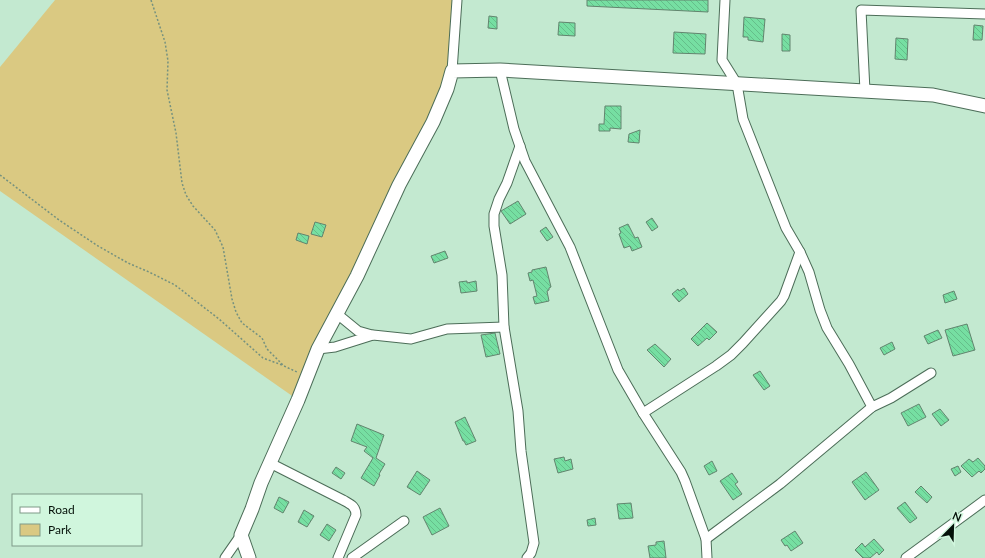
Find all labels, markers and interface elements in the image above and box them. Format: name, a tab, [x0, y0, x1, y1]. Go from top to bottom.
legend	[12, 494, 142, 546]
text: Road	[48, 502, 75, 517]
north arrow	[933, 506, 973, 546]
text: N	[951, 509, 964, 524]
text: Park	[48, 522, 72, 537]

